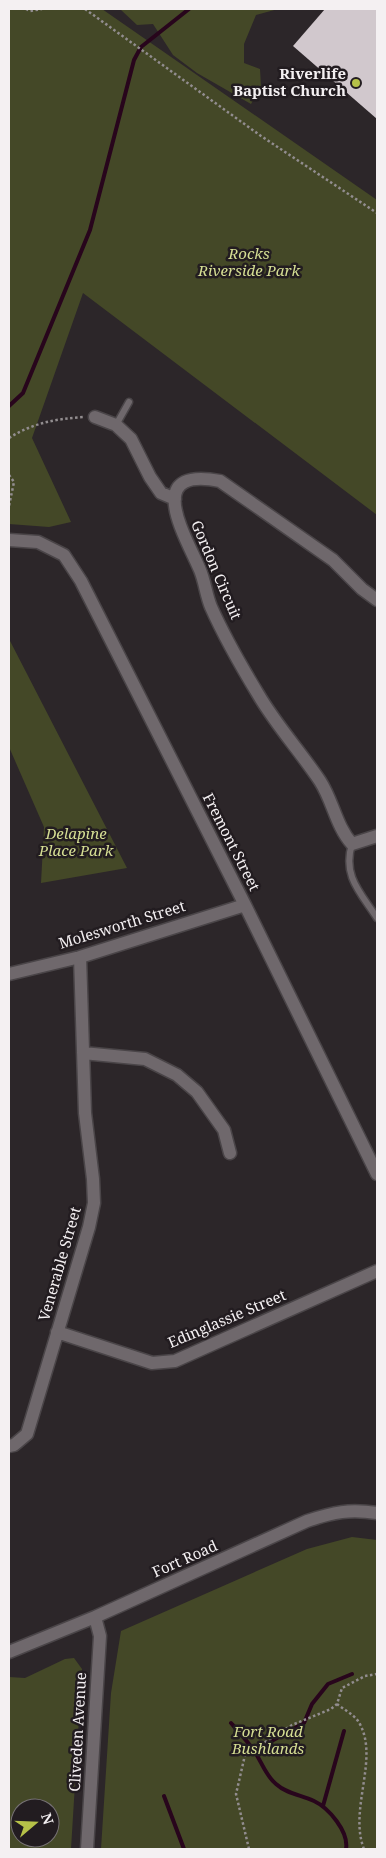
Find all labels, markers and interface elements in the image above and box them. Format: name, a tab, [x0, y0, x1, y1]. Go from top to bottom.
place label: Riverlife Baptist Church	[233, 63, 346, 100]
marker: Riverlife Baptist Church	[350, 77, 362, 89]
park label: Rocks Riverside Park	[197, 243, 300, 280]
street label: Gordon Circuit	[187, 517, 247, 622]
street label: Fremont Street	[199, 789, 265, 894]
park label: Delapine Place Park	[38, 823, 114, 860]
street label: Molesworth Street	[56, 895, 187, 953]
street label: Venerable Street	[33, 1204, 85, 1323]
street label: Edinglassie Street	[165, 1284, 289, 1352]
street label: Fort Road	[149, 1535, 220, 1581]
street label: Cliveden Avenue	[64, 1672, 90, 1792]
park label: Fort Road Bushlands	[231, 1721, 304, 1758]
north arrow	[10, 1798, 60, 1848]
text: N	[37, 1810, 59, 1827]

